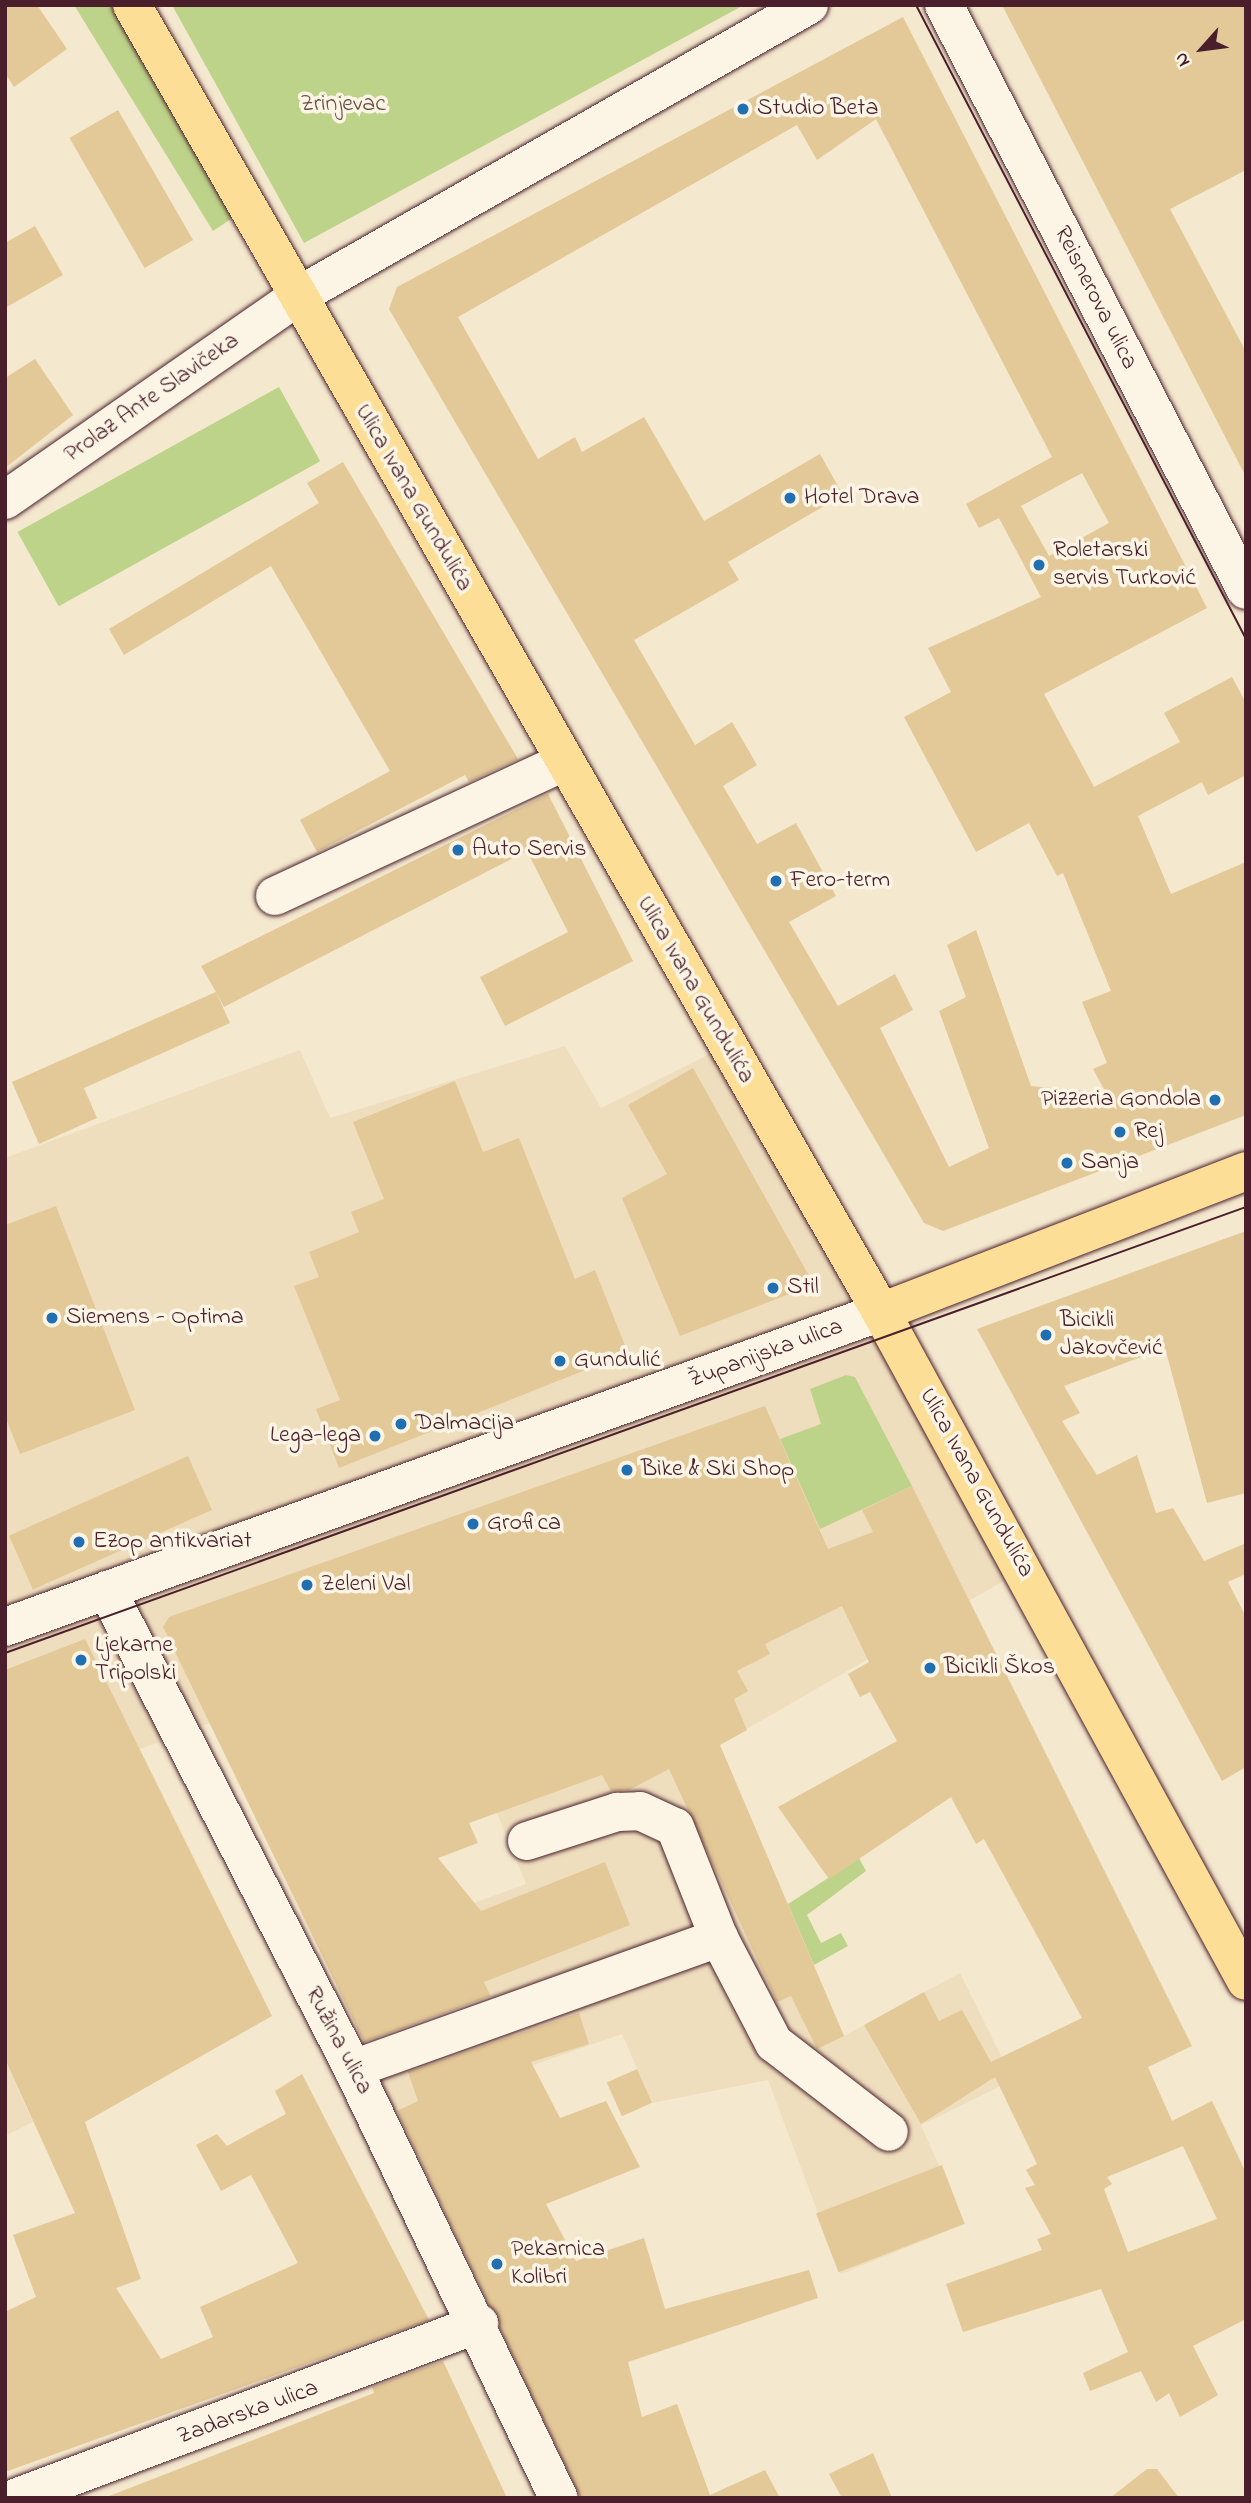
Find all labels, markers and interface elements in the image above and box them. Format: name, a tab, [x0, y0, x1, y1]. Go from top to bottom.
north arrow	[1167, 14, 1237, 84]
text: N	[1168, 47, 1198, 71]
park label: Zrinjevac	[300, 91, 386, 119]
place label: Studio Beta	[757, 95, 878, 123]
marker: Studio Beta	[735, 101, 751, 117]
street label: Reisnerova ulica	[1047, 222, 1143, 374]
street label: Prolaz Ante Slavičeka	[59, 327, 245, 469]
street label: Ulica Ivana Gundulića	[348, 399, 478, 597]
place label: Hotel Drava	[804, 484, 920, 512]
marker: Hotel Drava	[782, 490, 798, 506]
place label: Roletarski servis Turković	[1053, 537, 1196, 593]
marker: Roletarski servis Turković	[1031, 557, 1047, 573]
place label: Auto Servis	[472, 836, 586, 864]
marker: Auto Servis	[450, 842, 466, 858]
place label: Fero-term	[790, 867, 890, 895]
marker: Fero-term	[768, 873, 784, 889]
street label: Ulica Ivana Gundulića	[630, 891, 760, 1089]
place label: Pizzeria Gondola	[1041, 1086, 1201, 1114]
marker: Pizzeria Gondola	[1207, 1092, 1223, 1108]
place label: Rej	[1134, 1118, 1163, 1146]
marker: Rej	[1112, 1124, 1128, 1140]
place label: Sanja	[1081, 1149, 1139, 1177]
marker: Sanja	[1059, 1155, 1075, 1171]
place label: Stil	[787, 1274, 819, 1302]
marker: Stil	[765, 1280, 781, 1296]
place label: Siemens - Optima	[66, 1304, 244, 1332]
place label: Bicikli Jakovčević	[1060, 1307, 1163, 1363]
marker: Siemens - Optima	[44, 1310, 60, 1326]
street label: Županijska ulica	[685, 1313, 847, 1395]
marker: Bicikli Jakovčević	[1038, 1327, 1054, 1343]
place label: Gundulić	[574, 1347, 661, 1375]
marker: Gundulić	[552, 1353, 568, 1369]
street label: Ulica Ivana Gundulića	[912, 1384, 1040, 1582]
place label: Dalmacija	[415, 1410, 514, 1438]
marker: Dalmacija	[393, 1416, 409, 1432]
place label: Lega-lega	[270, 1422, 361, 1450]
marker: Lega-lega	[367, 1428, 383, 1444]
place label: Bike & Ski Shop	[641, 1456, 794, 1484]
marker: Bike & Ski Shop	[619, 1462, 635, 1478]
place label: Grofica	[487, 1510, 561, 1538]
marker: Grofica	[465, 1516, 481, 1532]
place label: Ezop antikvariat	[93, 1528, 252, 1556]
marker: Ezop antikvariat	[71, 1534, 87, 1550]
place label: Zeleni Val	[321, 1571, 411, 1599]
marker: Zeleni Val	[299, 1577, 315, 1593]
place label: Ljekarne Tripolski	[95, 1632, 176, 1688]
marker: Ljekarne Tripolski	[73, 1652, 89, 1668]
place label: Bicikli Škos	[944, 1654, 1055, 1682]
marker: Bicikli Škos	[922, 1660, 938, 1676]
street label: Ružina ulica	[298, 1982, 378, 2100]
place label: Pekarnica Kolibri	[511, 2236, 605, 2292]
marker: Pekarnica Kolibri	[489, 2256, 505, 2272]
street label: Zadarska ulica	[174, 2374, 322, 2452]

